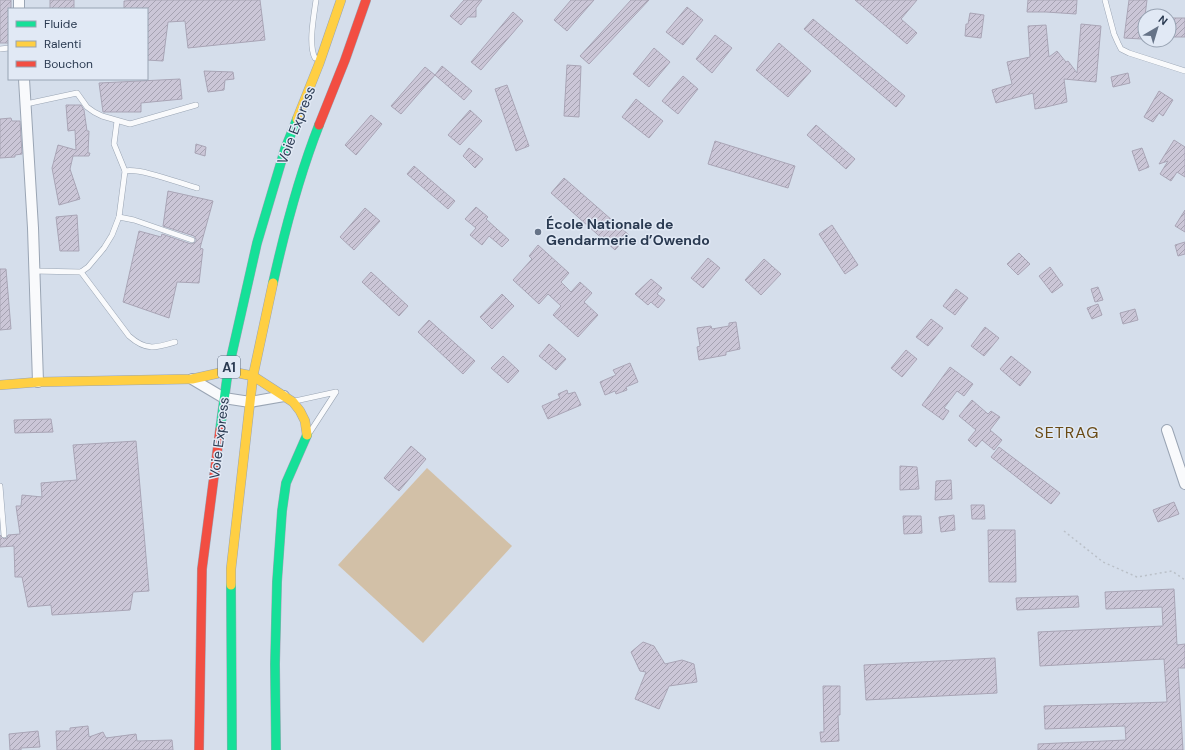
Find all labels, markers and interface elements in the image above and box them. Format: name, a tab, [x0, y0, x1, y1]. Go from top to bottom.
legend	[8, 8, 148, 80]
north arrow	[1137, 8, 1177, 48]
text: N	[1156, 12, 1171, 28]
text: Fluide	[44, 16, 77, 32]
text: Ralenti	[44, 36, 82, 52]
text: Bouchon	[44, 56, 93, 72]
street label: Voie Express	[273, 83, 319, 167]
place label: École Nationale de Gendarmerie d’Owendo	[546, 215, 710, 249]
marker: École Nationale de Gendarmerie d’Owendo	[533, 227, 543, 237]
road number: A1	[218, 356, 240, 378]
street label: Voie Express	[205, 396, 233, 480]
district label: SETRAG	[1035, 422, 1099, 443]

